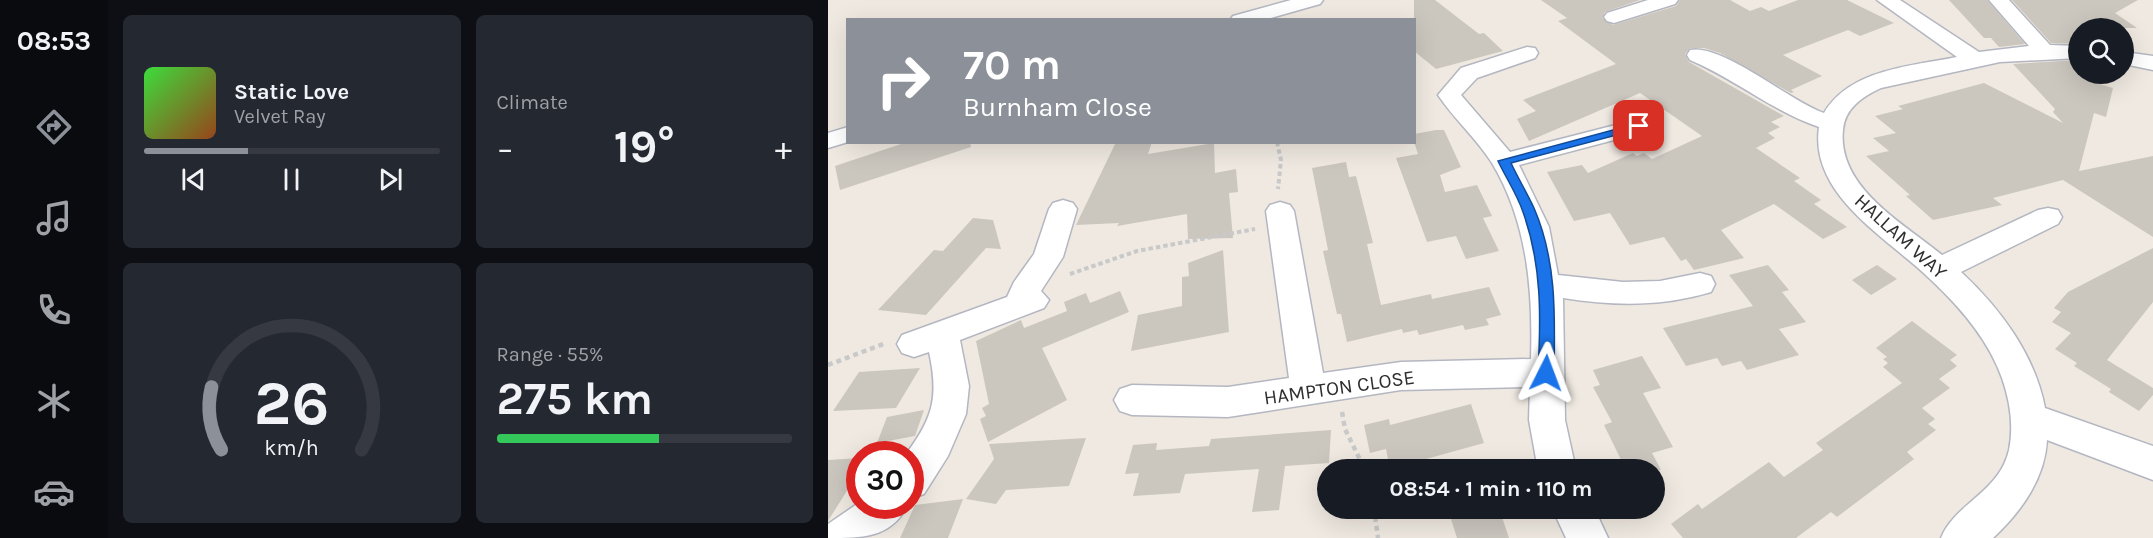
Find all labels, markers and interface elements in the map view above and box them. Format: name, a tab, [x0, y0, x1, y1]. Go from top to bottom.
map controls	[2068, 18, 2134, 84]
button: search	[2068, 18, 2134, 84]
text: 08:53	[17, 25, 91, 57]
text: 70 m	[963, 40, 1061, 90]
icon: right	[864, 42, 942, 120]
text: Static Love	[234, 79, 349, 105]
text: Climate	[497, 91, 568, 114]
text: Burnham Close	[963, 91, 1152, 123]
pin	[1613, 100, 1664, 151]
text: Velvet Ray	[234, 105, 326, 128]
icon: directions	[33, 106, 75, 148]
icon: arrive	[1622, 109, 1655, 142]
text: 19°	[614, 121, 675, 173]
text: −	[497, 129, 514, 167]
text: +	[775, 129, 792, 167]
icon: previous	[177, 163, 210, 196]
icon: pause	[275, 163, 308, 196]
icon: next	[374, 163, 407, 196]
street label: HALLAM WAY	[1850, 189, 1951, 284]
icon: music	[33, 197, 75, 239]
icon: phone	[33, 289, 75, 331]
position arrow	[1514, 341, 1578, 405]
text: Range · 55%	[497, 343, 604, 366]
street label: HAMPTON CLOSE	[1262, 366, 1416, 409]
text: 26	[254, 367, 330, 440]
text: 275 km	[497, 373, 653, 425]
icon: climate	[33, 380, 75, 422]
text: km/h	[265, 435, 319, 460]
speed limit sign: 30	[846, 441, 924, 519]
icon: car	[33, 471, 75, 513]
text: 08:54 · 1 min · 110 m	[1390, 476, 1592, 502]

